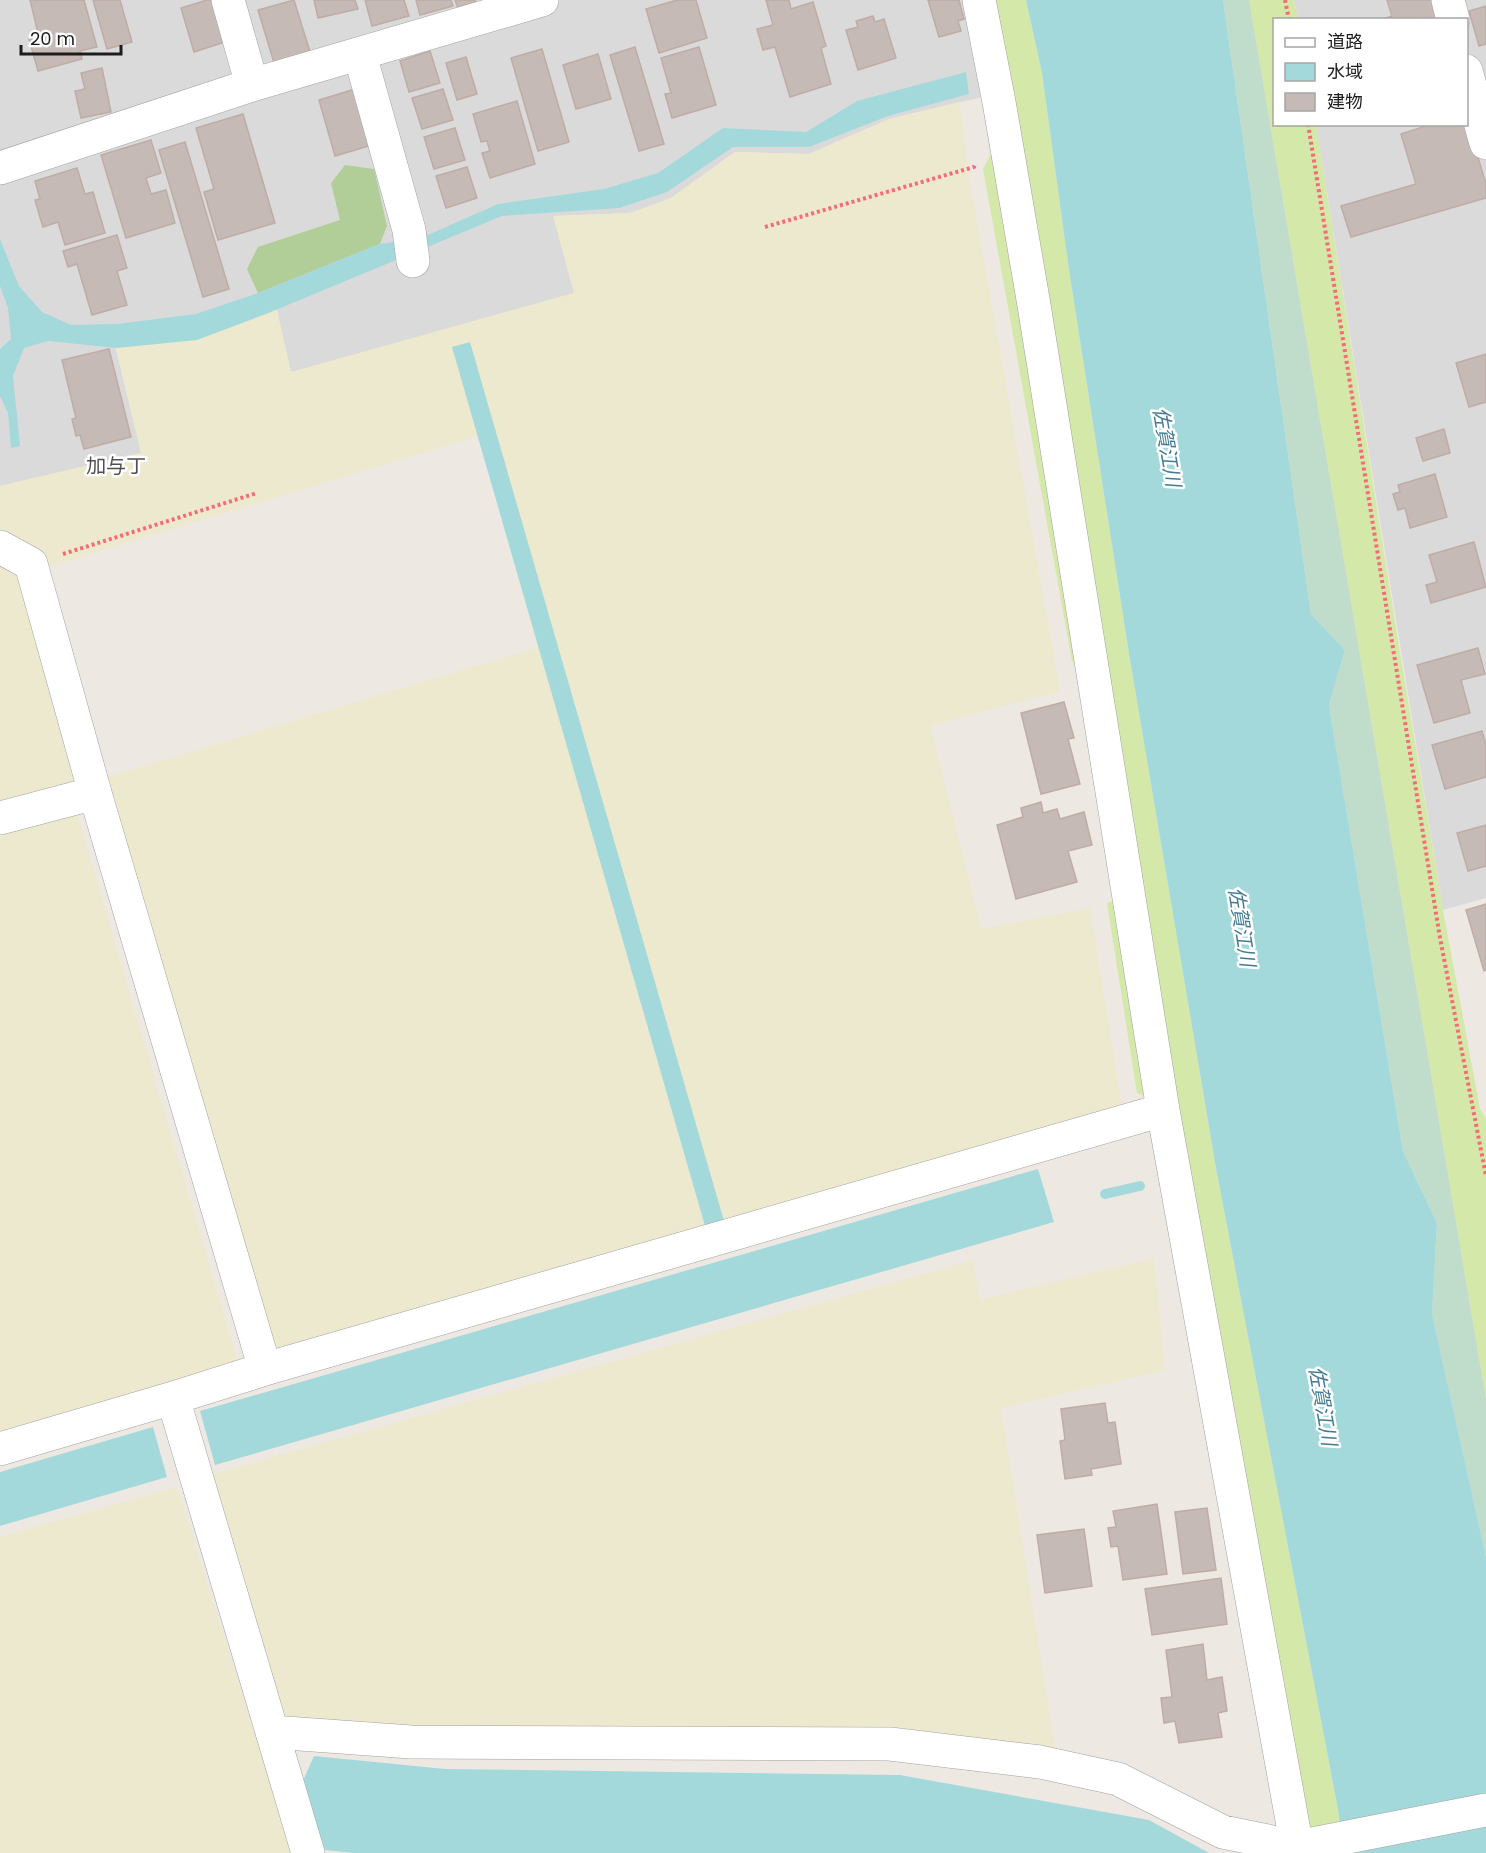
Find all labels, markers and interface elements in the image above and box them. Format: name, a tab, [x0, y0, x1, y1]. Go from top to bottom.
scale bar	[21, 18, 122, 56]
legend	[1273, 18, 1468, 126]
text: 20 m	[30, 26, 75, 51]
text: 道路	[1327, 29, 1363, 54]
text: 水域	[1327, 59, 1363, 84]
text: 建物	[1327, 89, 1363, 114]
water label: 佐賀江川	[1146, 405, 1188, 491]
district label: 加与丁	[86, 452, 146, 480]
water label: 佐賀江川	[1222, 885, 1262, 971]
water label: 佐賀江川	[1302, 1364, 1344, 1450]

